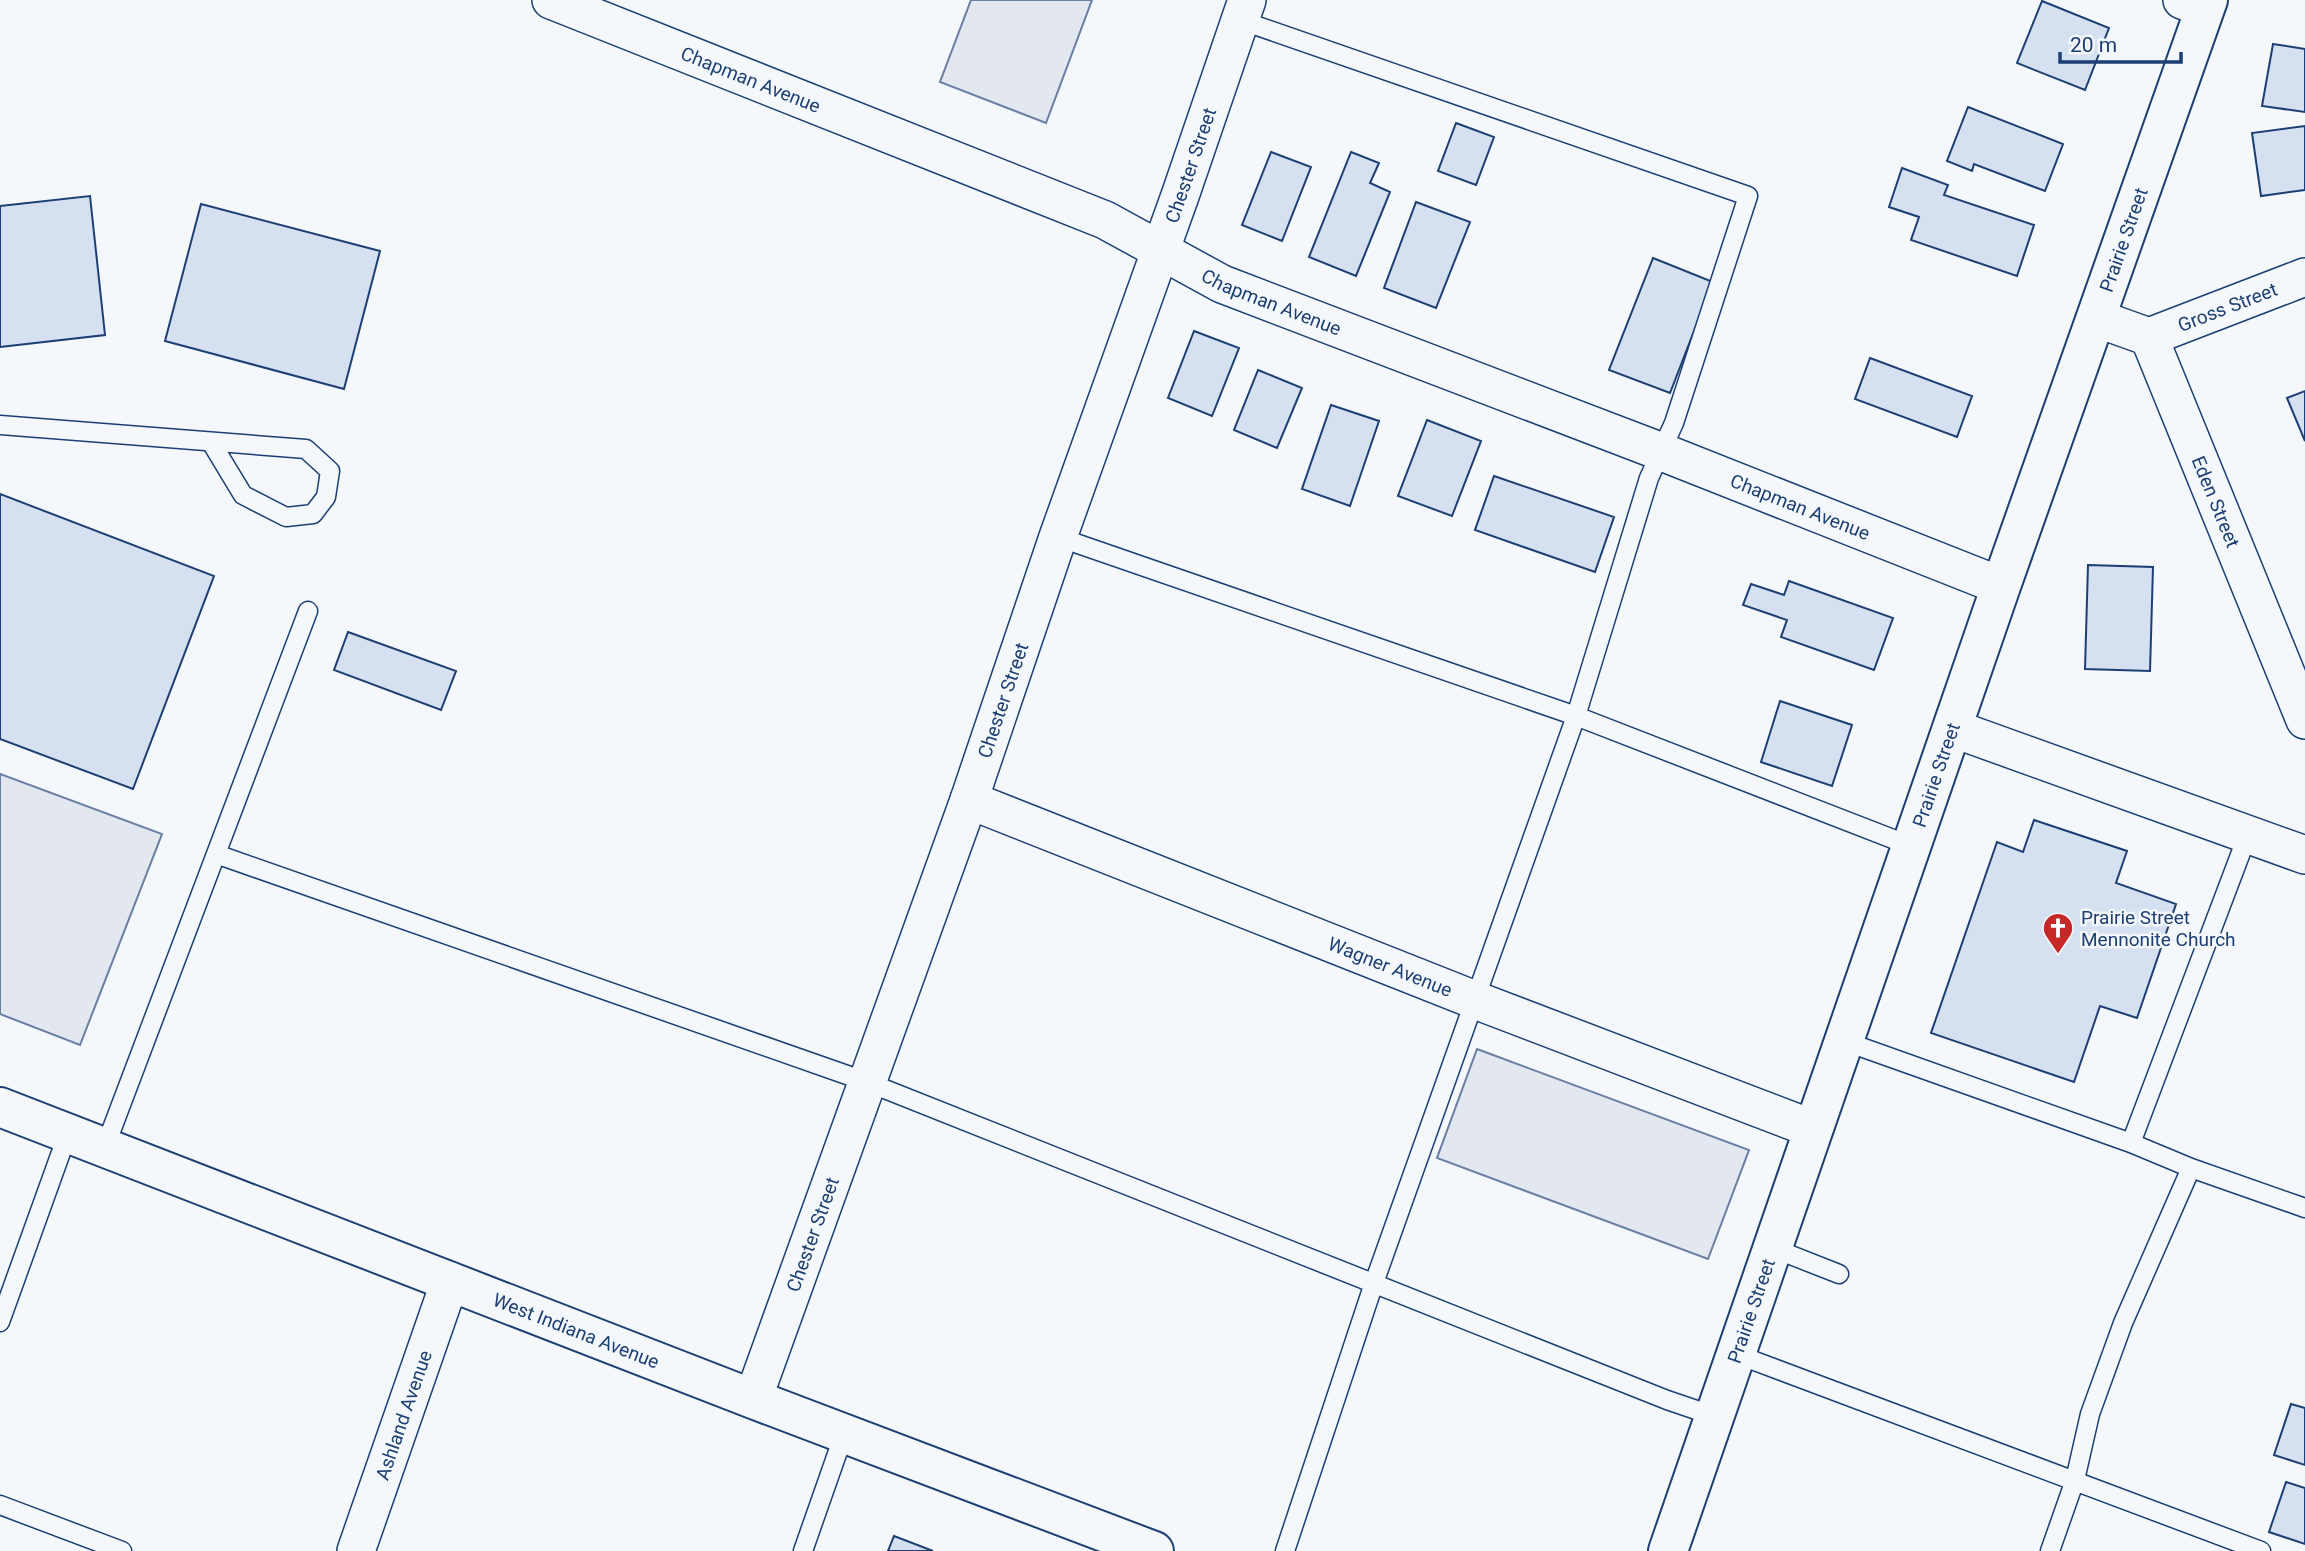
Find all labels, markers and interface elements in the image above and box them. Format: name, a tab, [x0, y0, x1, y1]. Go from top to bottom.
scale bar	[2060, 21, 2181, 65]
text: 20 m	[2070, 33, 2117, 57]
street label: Chapman Avenue	[677, 42, 824, 118]
street label: Chester Street	[1160, 105, 1221, 226]
street label: Prairie Street	[2095, 185, 2153, 295]
street label: Chapman Avenue	[1197, 264, 1344, 340]
street label: Gross Street	[2175, 278, 2280, 337]
street label: Eden Street	[2187, 453, 2244, 551]
street label: Chapman Avenue	[1727, 469, 1873, 545]
street label: Chester Street	[973, 640, 1033, 761]
street label: Prairie Street	[1908, 720, 1965, 830]
place label: Prairie Street Mennonite Church	[2081, 906, 2236, 951]
church icon: Prairie Street Mennonite Church	[2041, 911, 2075, 955]
street label: Wagner Avenue	[1325, 932, 1455, 1002]
street label: Chester Street	[782, 1174, 844, 1295]
street label: Prairie Street	[1723, 1256, 1780, 1366]
street label: West Indiana Avenue	[490, 1288, 662, 1374]
street label: Ashland Avenue	[371, 1347, 437, 1483]

